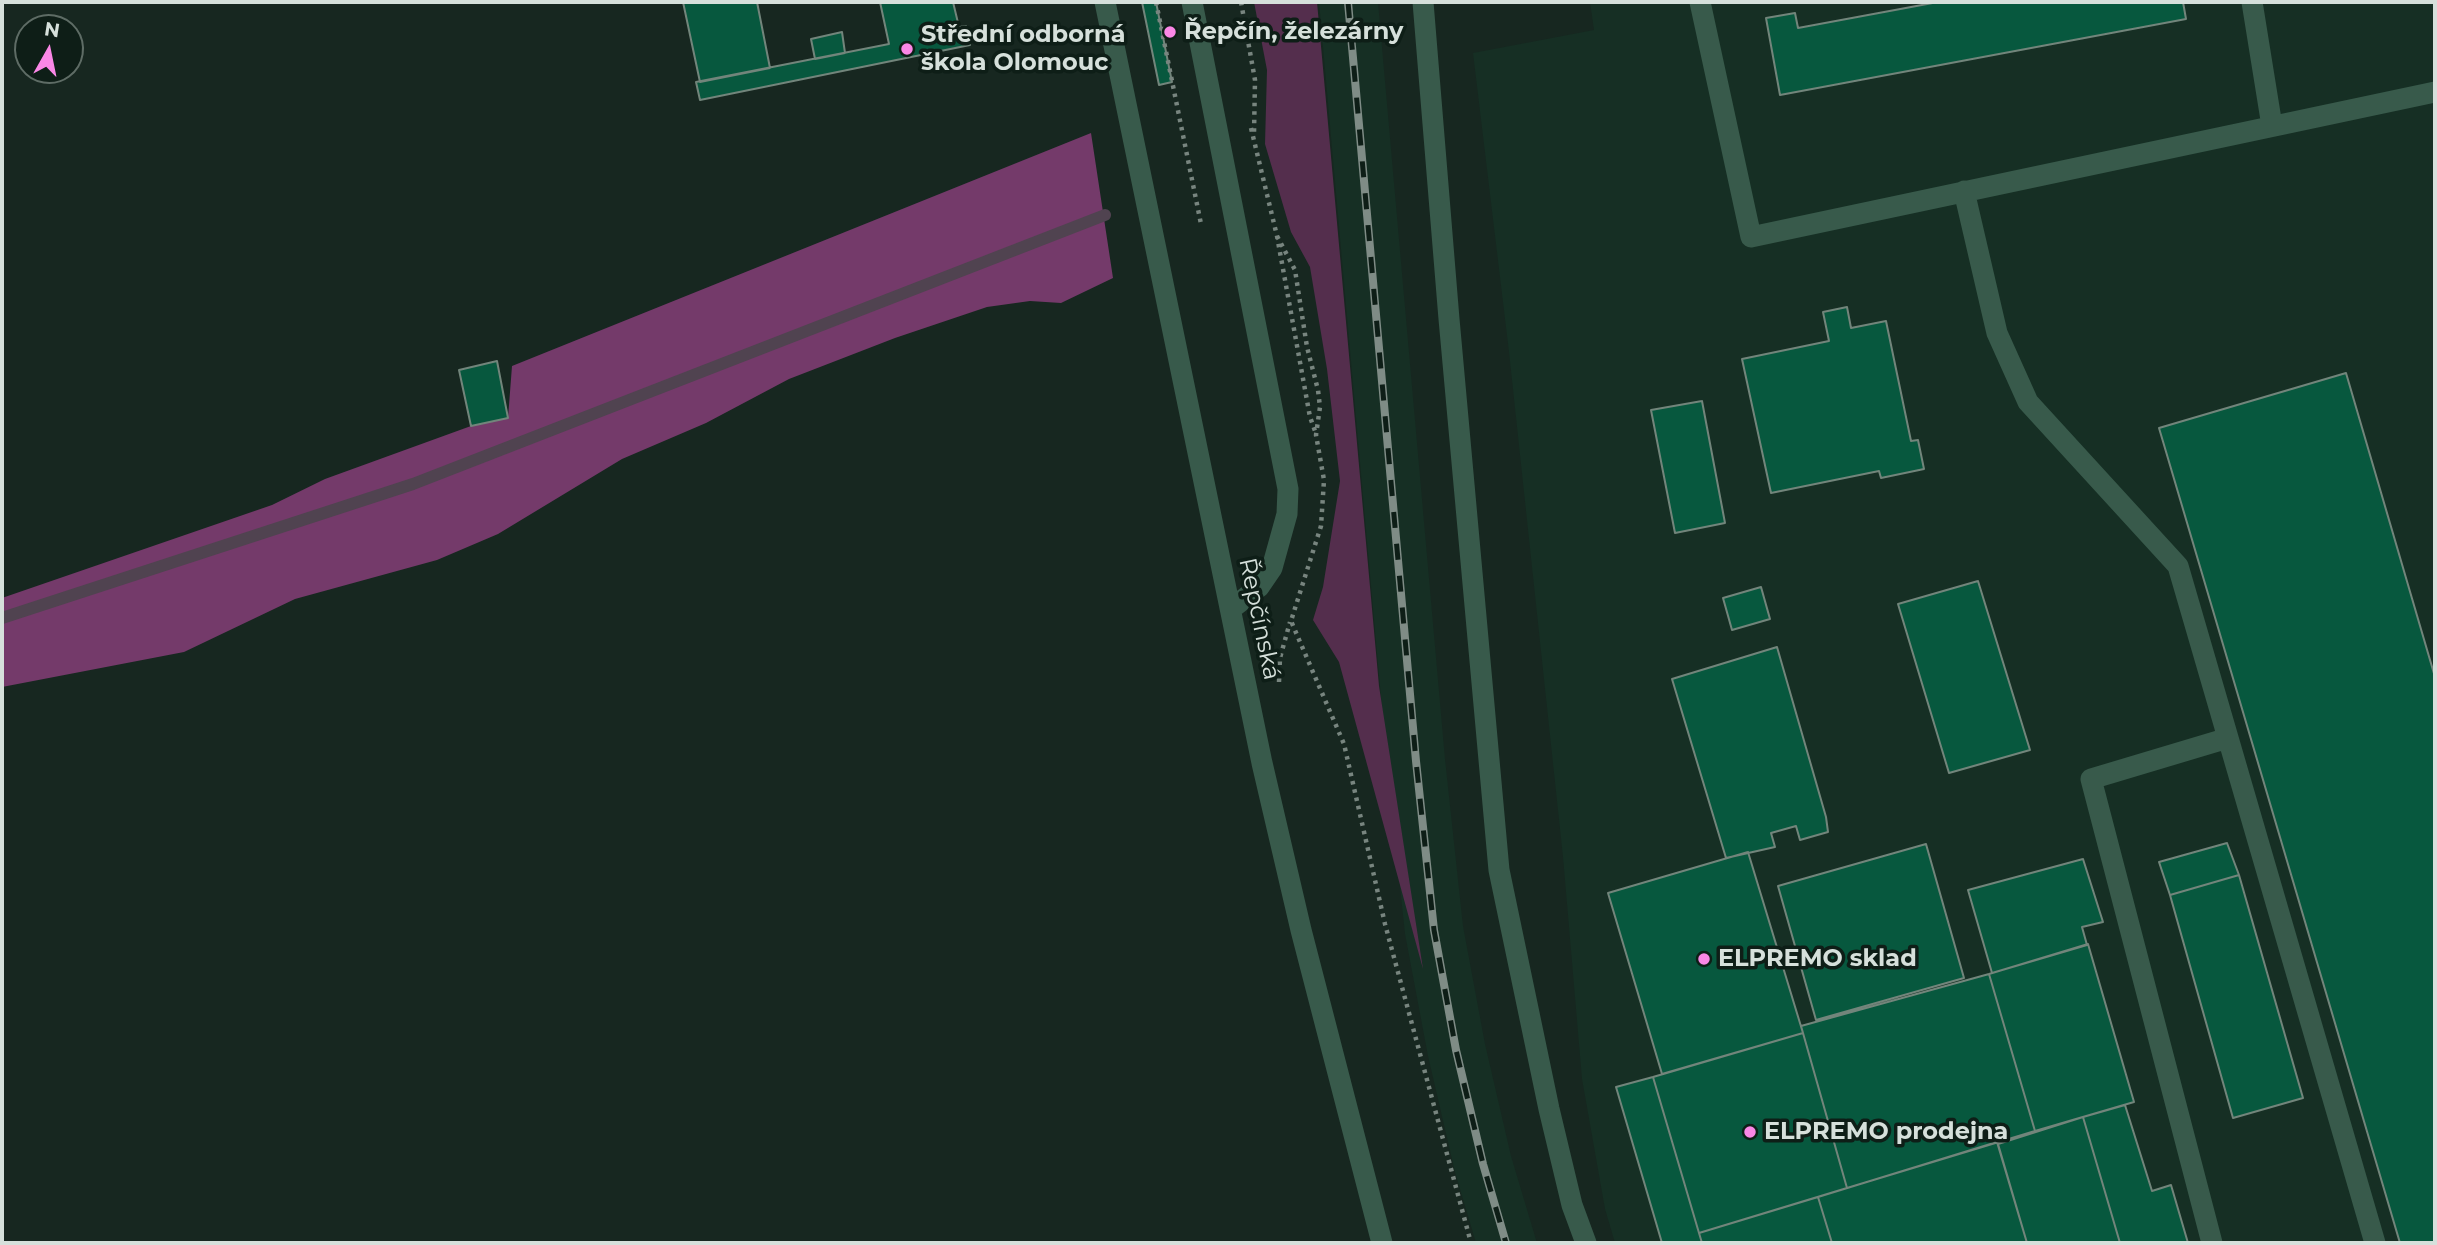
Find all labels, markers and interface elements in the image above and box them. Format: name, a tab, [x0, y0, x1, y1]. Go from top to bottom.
north arrow	[14, 14, 84, 84]
text: N	[43, 17, 61, 42]
place label: Řepčín, železárny	[1184, 18, 1403, 46]
place label: Střední odborná škola Olomouc	[921, 21, 1125, 77]
marker: Řepčín, železárny	[1162, 24, 1178, 40]
marker: Střední odborná škola Olomouc	[899, 41, 915, 57]
street label: Řepčínská	[1232, 555, 1286, 683]
place label: ELPREMO sklad	[1718, 945, 1917, 973]
marker: ELPREMO sklad	[1696, 951, 1712, 967]
place label: ELPREMO prodejna	[1764, 1118, 2008, 1146]
marker: ELPREMO prodejna	[1742, 1124, 1758, 1140]

